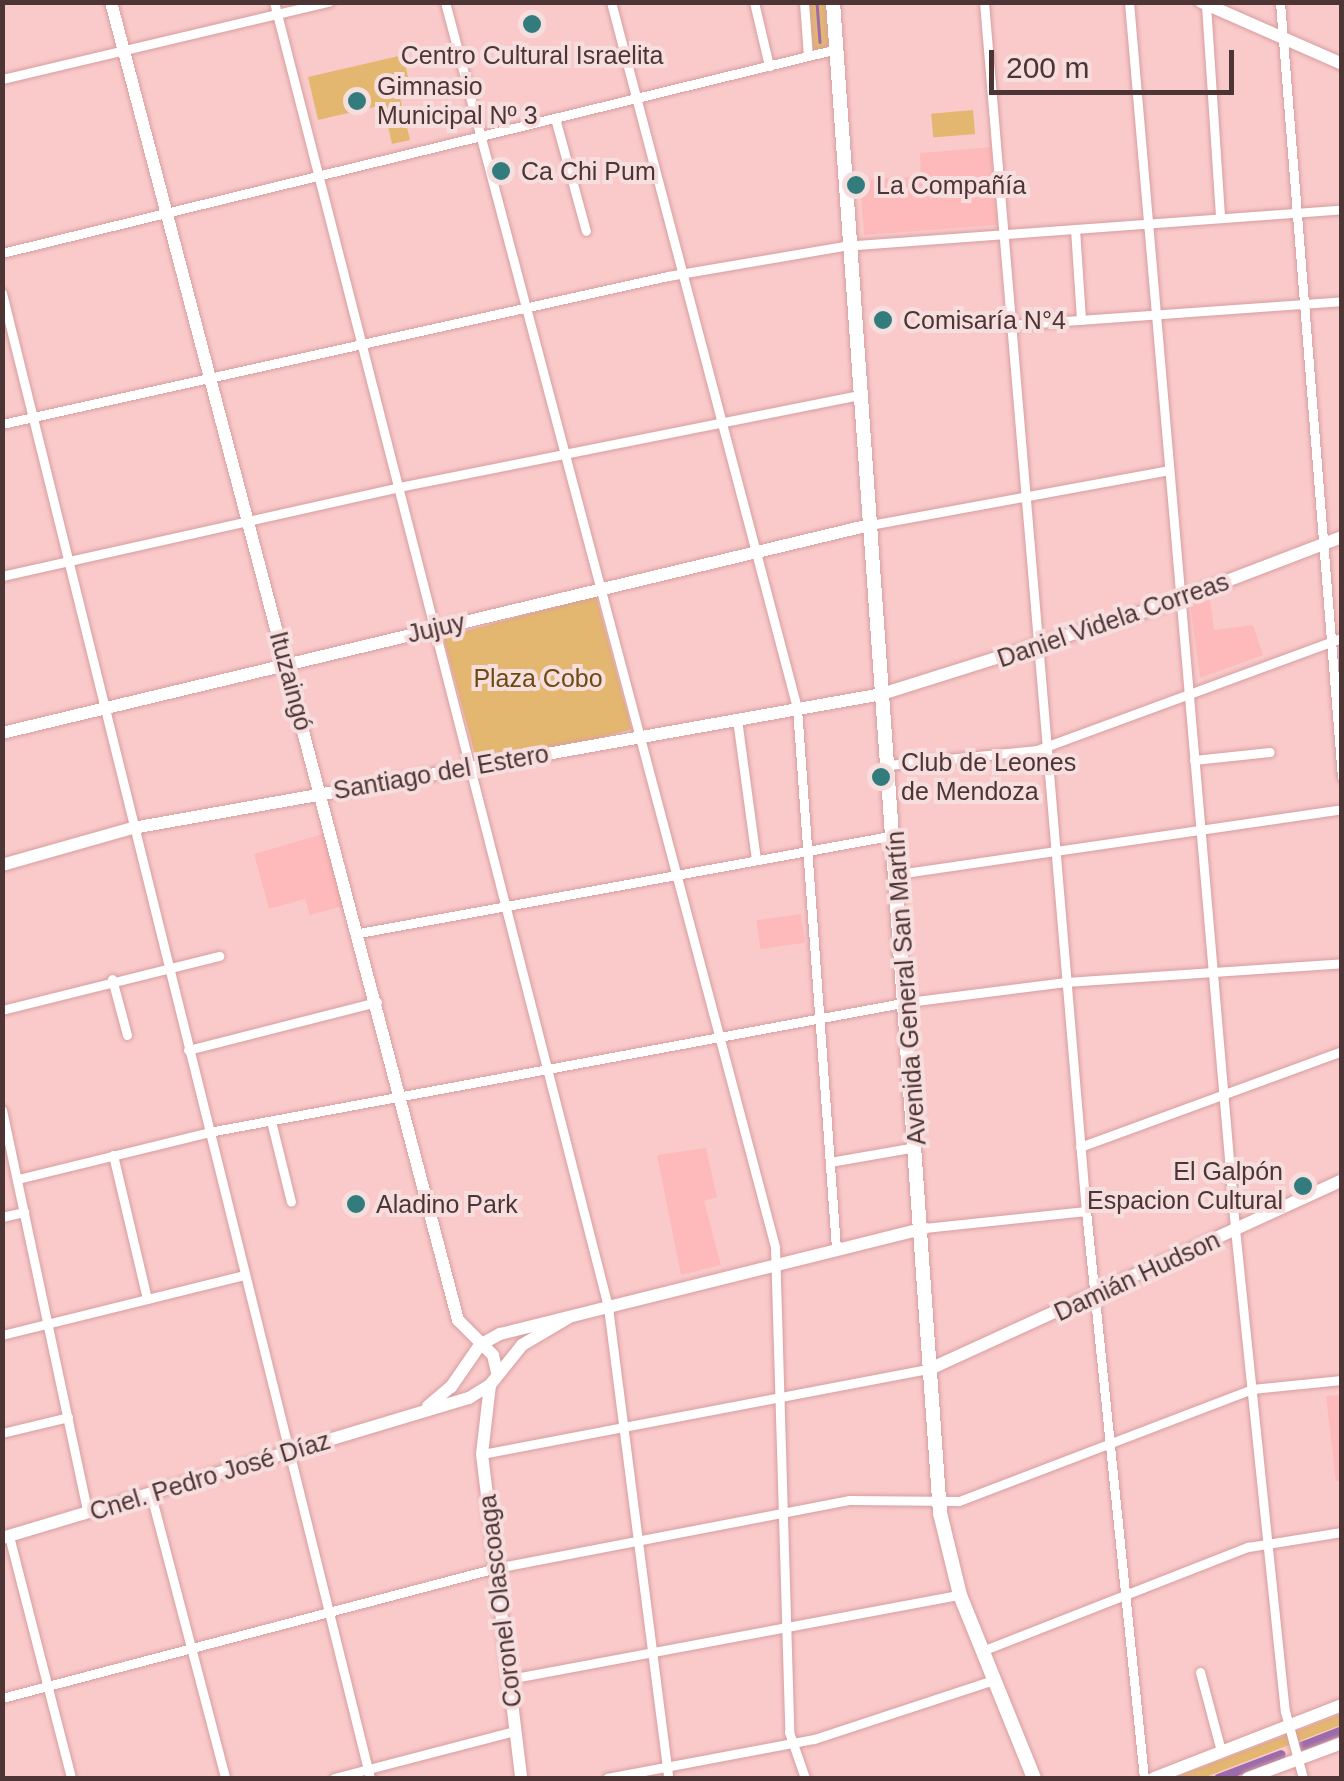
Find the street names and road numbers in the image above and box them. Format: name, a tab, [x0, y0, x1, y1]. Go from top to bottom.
street label: Daniel Videla Correas	[993, 566, 1233, 674]
street label: Jujuy	[404, 607, 468, 649]
street label: Ituzaingó	[263, 628, 319, 734]
street label: Santiago del Estero	[331, 738, 551, 806]
street label: Avenida General San Martín	[880, 830, 932, 1146]
street label: Damián Hudson	[1049, 1225, 1225, 1327]
street label: Cnel. Pedro José Díaz	[86, 1425, 334, 1527]
street label: Coronel Olascoaga	[472, 1493, 528, 1709]

